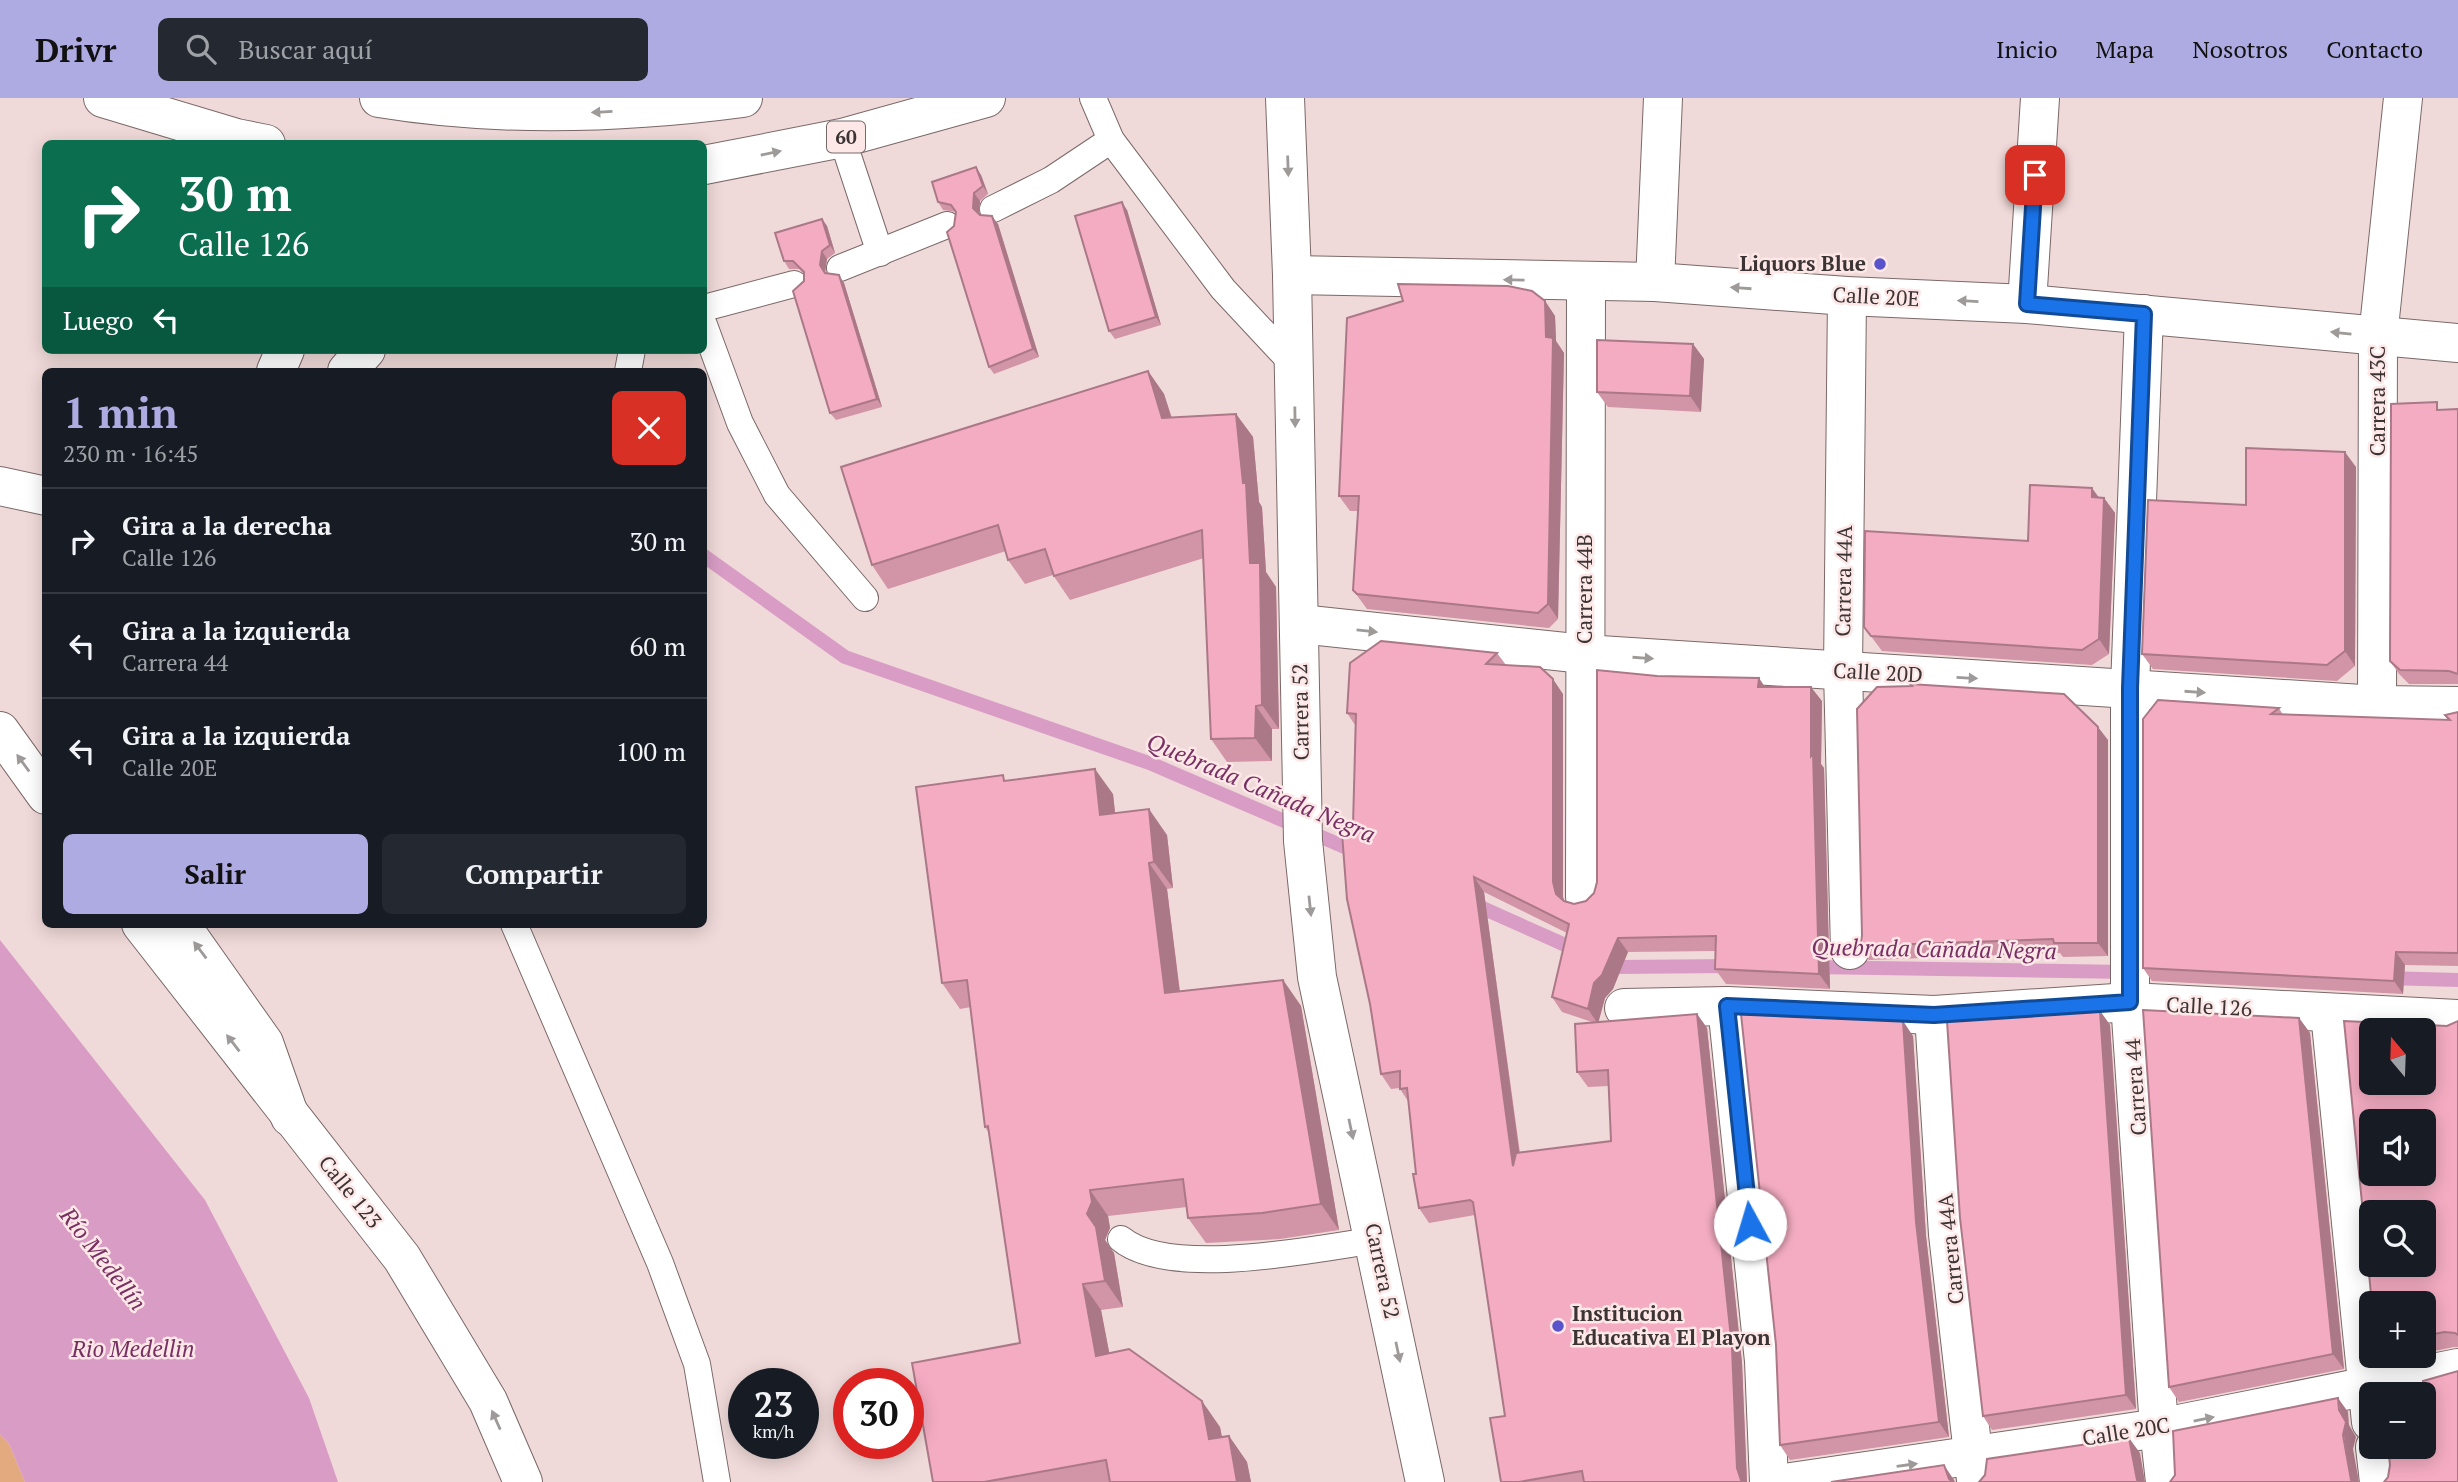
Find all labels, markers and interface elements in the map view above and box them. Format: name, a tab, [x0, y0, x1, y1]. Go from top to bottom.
search box	[158, 18, 648, 81]
text: Drivr	[35, 28, 116, 71]
icon: search	[182, 30, 220, 68]
text: Buscar aquí	[238, 32, 372, 66]
text: Inicio	[1996, 33, 2058, 65]
text: Mapa	[2096, 33, 2154, 65]
text: Nosotros	[2192, 33, 2288, 65]
text: Contacto	[2326, 33, 2423, 65]
one-way arrow	[591, 106, 613, 117]
road number: 60	[827, 121, 865, 152]
pin	[2005, 145, 2065, 205]
one-way arrow	[760, 147, 782, 158]
one-way arrow	[1282, 155, 1293, 177]
icon: arrive	[2016, 156, 2054, 194]
text: 30 m	[178, 160, 292, 225]
icon: right	[63, 168, 154, 259]
text: Calle 126	[178, 223, 309, 265]
place label: Liquors Blue	[1740, 249, 1866, 277]
marker: Liquors Blue	[1872, 256, 1888, 272]
one-way arrow	[1502, 274, 1524, 286]
street label: Calle 20E	[1832, 280, 1920, 312]
one-way arrow	[1730, 282, 1752, 293]
one-way arrow	[1957, 296, 1979, 307]
icon: left	[147, 301, 185, 339]
text: Luego	[63, 303, 133, 337]
one-way arrow	[2330, 327, 2352, 338]
street label: Carrera 43C	[2363, 346, 2391, 456]
text: 1 min	[63, 384, 178, 440]
button: close	[612, 391, 686, 465]
one-way arrow	[1290, 406, 1301, 428]
text: 230 m · 16:45	[63, 438, 198, 469]
text: Gira a la derecha	[122, 508, 332, 542]
icon: right	[63, 522, 101, 560]
text: 30 m	[630, 524, 686, 558]
street label: Carrera 44A	[1828, 524, 1858, 637]
street label: Carrera 44B	[1570, 534, 1598, 644]
text: Calle 126	[122, 542, 216, 573]
text: Gira a la izquierda	[122, 613, 350, 647]
one-way arrow	[1357, 626, 1379, 637]
icon: left	[63, 627, 101, 665]
text: 60 m	[630, 629, 686, 663]
text: Carrera 44	[122, 647, 228, 678]
one-way arrow	[1632, 652, 1654, 663]
street label: Calle 20D	[1833, 656, 1924, 688]
street label: Carrera 52	[1285, 663, 1315, 761]
one-way arrow	[1957, 673, 1979, 684]
one-way arrow	[2184, 687, 2206, 698]
text: Gira a la izquierda	[122, 718, 350, 752]
water label: Quebrada Cañada Negra	[1142, 725, 1380, 850]
icon: left	[63, 732, 101, 770]
text: 100 m	[616, 734, 686, 768]
text: Calle 20E	[122, 752, 217, 783]
one-way arrow	[16, 754, 30, 772]
button: Salir	[63, 834, 368, 914]
button: Compartir	[382, 834, 686, 914]
one-way arrow	[1304, 895, 1315, 917]
water label: Quebrada Cañada Negra	[1811, 931, 2057, 966]
one-way arrow	[193, 941, 207, 960]
street label: Calle 126	[2165, 990, 2253, 1022]
north arrow	[2359, 1018, 2436, 1096]
map controls	[2359, 1018, 2436, 1459]
one-way arrow	[226, 1035, 241, 1053]
street label: Carrera 44	[2118, 1037, 2152, 1136]
button: sound	[2359, 1109, 2436, 1186]
one-way arrow	[1346, 1118, 1357, 1140]
street label: Calle 123	[313, 1149, 389, 1234]
position arrow	[1713, 1187, 1787, 1261]
street label: Carrera 44A	[1930, 1192, 1970, 1306]
water label: Río Medellín	[53, 1200, 153, 1317]
button: search	[2359, 1200, 2436, 1277]
street label: Carrera 52	[1359, 1220, 1407, 1321]
button: +	[2359, 1291, 2436, 1368]
place label: Institucion Educativa El Playon	[1572, 1299, 1771, 1351]
marker: Institucion Educativa El Playon	[1550, 1318, 1566, 1334]
water label: Rio Medellin	[71, 1333, 194, 1364]
one-way arrow	[1393, 1341, 1404, 1363]
speed limit sign: 30	[833, 1368, 924, 1459]
text: 23	[754, 1381, 793, 1427]
button: −	[2359, 1382, 2436, 1459]
one-way arrow	[490, 1409, 501, 1430]
street label: Calle 20C	[2080, 1410, 2172, 1452]
one-way arrow	[2193, 1413, 2215, 1424]
text: km/h	[753, 1419, 794, 1443]
one-way arrow	[1896, 1460, 1918, 1471]

